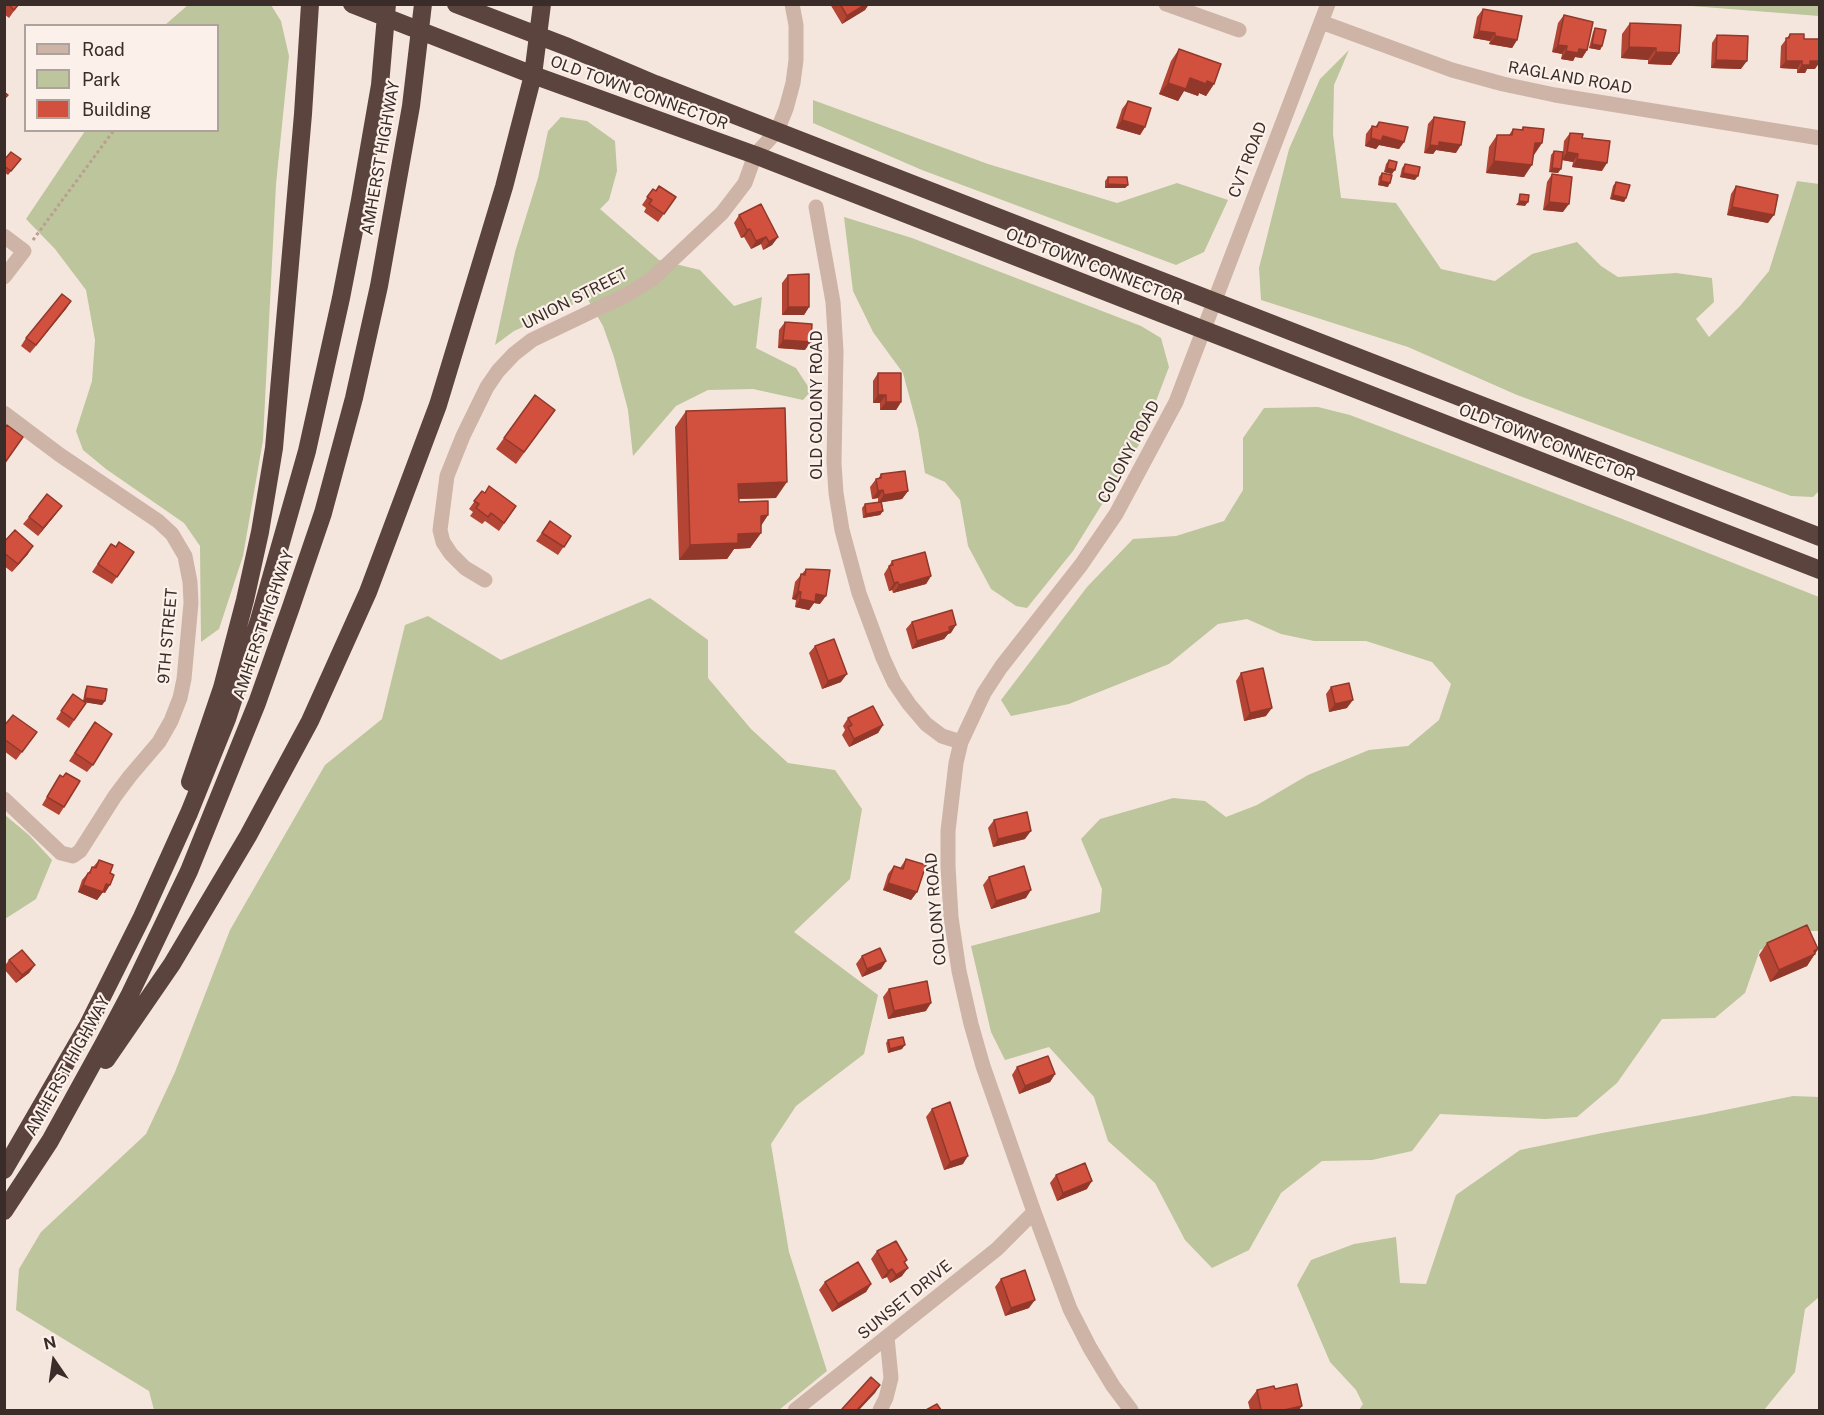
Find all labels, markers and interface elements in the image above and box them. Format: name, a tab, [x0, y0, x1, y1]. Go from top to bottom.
legend	[24, 24, 219, 132]
text: Road	[82, 39, 125, 60]
street label: OLD TOWN CONNECTOR	[548, 52, 730, 134]
street label: RAGLAND ROAD	[1506, 58, 1634, 98]
text: Park	[82, 69, 120, 90]
street label: AMHERST HIGHWAY	[358, 79, 404, 237]
text: Building	[82, 99, 151, 120]
street label: CVT ROAD	[1225, 119, 1271, 201]
street label: OLD TOWN CONNECTOR	[1003, 224, 1185, 310]
street label: UNION STREET	[519, 264, 631, 334]
street label: OLD COLONY ROAD	[807, 330, 827, 480]
street label: COLONY ROAD	[1094, 397, 1164, 507]
street label: OLD TOWN CONNECTOR	[1456, 400, 1638, 486]
street label: AMHERST HIGHWAY	[229, 548, 299, 702]
street label: 9TH STREET	[154, 587, 182, 685]
street label: COLONY ROAD	[921, 852, 951, 966]
street label: AMHERST HIGHWAY	[22, 993, 114, 1139]
street label: SUNSET DRIVE	[854, 1256, 956, 1344]
north arrow	[24, 1331, 84, 1391]
text: N	[42, 1332, 58, 1354]

